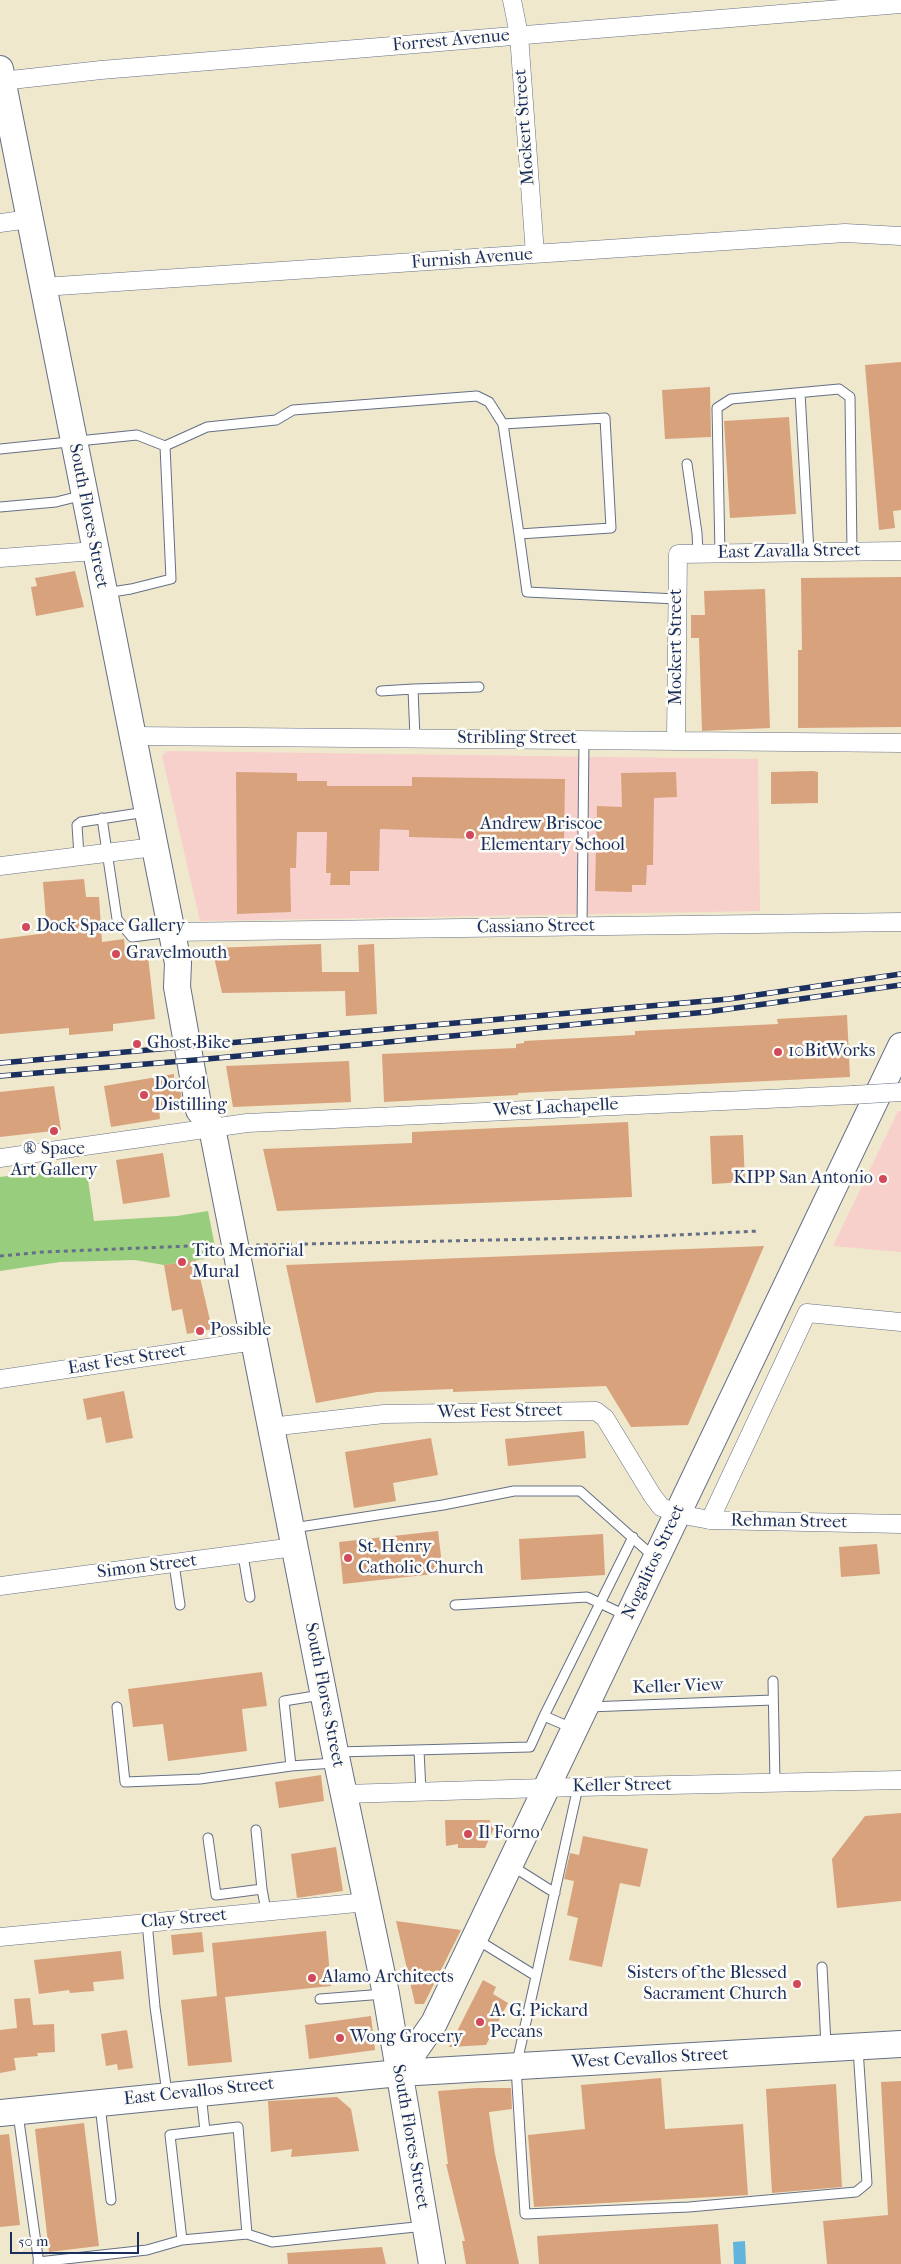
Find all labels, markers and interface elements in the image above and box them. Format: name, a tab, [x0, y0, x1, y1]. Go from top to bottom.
street label: Forrest Avenue	[391, 25, 511, 57]
street label: Mockert Street	[510, 68, 540, 186]
street label: Furnish Avenue	[410, 244, 534, 274]
street label: South Flores Street	[63, 442, 113, 590]
street label: East Zavalla Street	[717, 540, 861, 564]
street label: Mockert Street	[666, 589, 688, 705]
street label: Stribling Street	[457, 728, 577, 750]
place label: Andrew Briscoe Elementary School	[480, 814, 625, 856]
marker: Andrew Briscoe Elementary School	[464, 829, 476, 841]
street label: Cassiano Street	[477, 915, 595, 939]
place label: Dock Space Gallery	[36, 916, 185, 938]
marker: Dock Space Gallery	[20, 921, 32, 933]
place label: Gravelmouth	[126, 943, 227, 965]
marker: Gravelmouth	[110, 948, 122, 960]
place label: Ghost Bike	[147, 1033, 231, 1055]
marker: Ghost Bike	[131, 1038, 143, 1050]
place label: 10BitWorks	[788, 1041, 875, 1063]
marker: 10BitWorks	[772, 1046, 784, 1058]
place label: Dorćol Distilling	[154, 1074, 227, 1116]
marker: Dorćol Distilling	[138, 1089, 150, 1101]
street label: West Lachapelle	[493, 1094, 619, 1122]
marker: ® Space Art Gallery	[48, 1125, 60, 1137]
place label: ® Space Art Gallery	[11, 1139, 97, 1182]
place label: KIPP San Antonio	[733, 1168, 873, 1190]
marker: KIPP San Antonio	[877, 1173, 889, 1185]
place label: Tito Memorial Mural	[192, 1241, 304, 1284]
marker: Tito Memorial Mural	[176, 1256, 188, 1268]
place label: Possible	[210, 1320, 271, 1342]
marker: Possible	[194, 1325, 206, 1337]
street label: East Fest Street	[66, 1340, 188, 1380]
street label: West Fest Street	[437, 1400, 563, 1424]
street label: Nogalitos Street	[618, 1501, 690, 1623]
street label: Rehman Street	[730, 1510, 848, 1534]
place label: St. Henry Catholic Church	[358, 1537, 484, 1580]
street label: Simon Street	[96, 1550, 198, 1584]
marker: St. Henry Catholic Church	[342, 1552, 354, 1564]
street label: South Flores Street	[299, 1621, 349, 1769]
street label: Keller View	[632, 1675, 724, 1699]
street label: Keller Street	[572, 1774, 672, 1798]
place label: Il Forno	[478, 1823, 540, 1845]
marker: Il Forno	[462, 1828, 474, 1840]
street label: Clay Street	[140, 1904, 228, 1934]
place label: Sisters of the Blessed Sacrament Church	[627, 1963, 787, 2006]
place label: Alamo Architects	[322, 1967, 454, 1989]
marker: Alamo Architects	[306, 1972, 318, 1984]
marker: Sisters of the Blessed Sacrament Church	[791, 1978, 803, 1990]
place label: A. G. Pickard Pecans	[490, 2001, 588, 2044]
marker: A. G. Pickard Pecans	[474, 2016, 486, 2028]
place label: Wong Grocery	[350, 2027, 463, 2049]
marker: Wong Grocery	[334, 2032, 346, 2044]
street label: West Cevallos Street	[571, 2044, 729, 2074]
street label: South Flores Street	[387, 2063, 433, 2211]
street label: East Cevallos Street	[123, 2073, 275, 2111]
scale bar	[12, 2222, 141, 2254]
text: 50 m	[18, 2232, 48, 2250]

